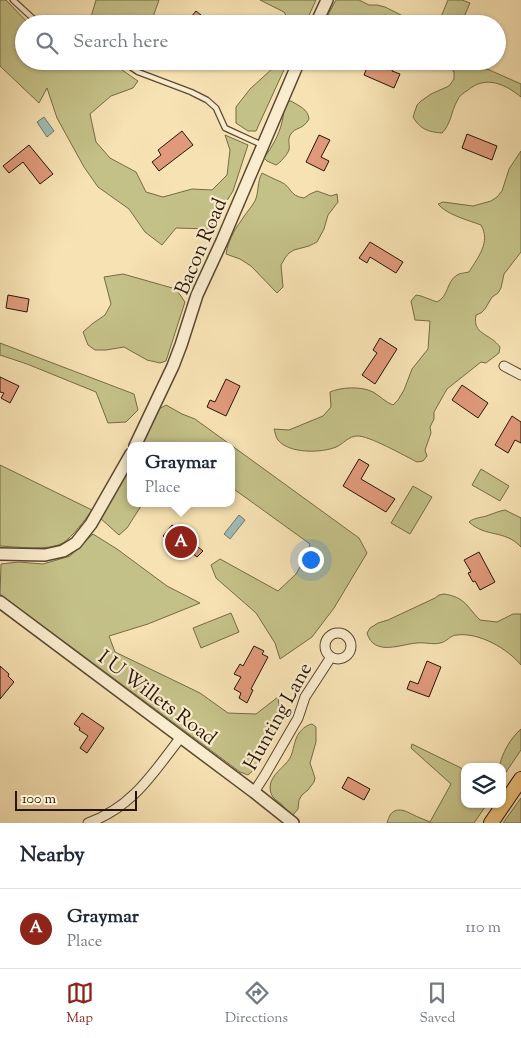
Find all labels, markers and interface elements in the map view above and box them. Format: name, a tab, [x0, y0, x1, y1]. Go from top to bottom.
search box	[15, 15, 506, 70]
icon: search	[33, 29, 61, 57]
text: Search here	[73, 29, 168, 56]
street label: Bacon Road	[169, 194, 236, 300]
popup	[127, 442, 235, 507]
text: Graymar	[145, 450, 217, 477]
text: Place	[145, 477, 180, 500]
pin: A	[165, 523, 197, 561]
your location	[298, 547, 324, 573]
street label: I U Willets Road	[91, 645, 222, 753]
street label: Hunting Lane	[238, 658, 321, 776]
map controls	[461, 763, 506, 808]
button: layers	[461, 763, 506, 808]
scale bar	[15, 788, 138, 811]
text: 100 m	[22, 790, 56, 810]
text: Nearby	[20, 841, 85, 871]
text: Graymar	[67, 904, 139, 931]
text: A	[30, 917, 43, 940]
text: 110 m	[465, 917, 501, 940]
text: Place	[67, 931, 102, 954]
tab: Map	[66, 979, 94, 1029]
tab: Directions	[225, 979, 288, 1029]
tab: Saved	[419, 979, 455, 1029]

